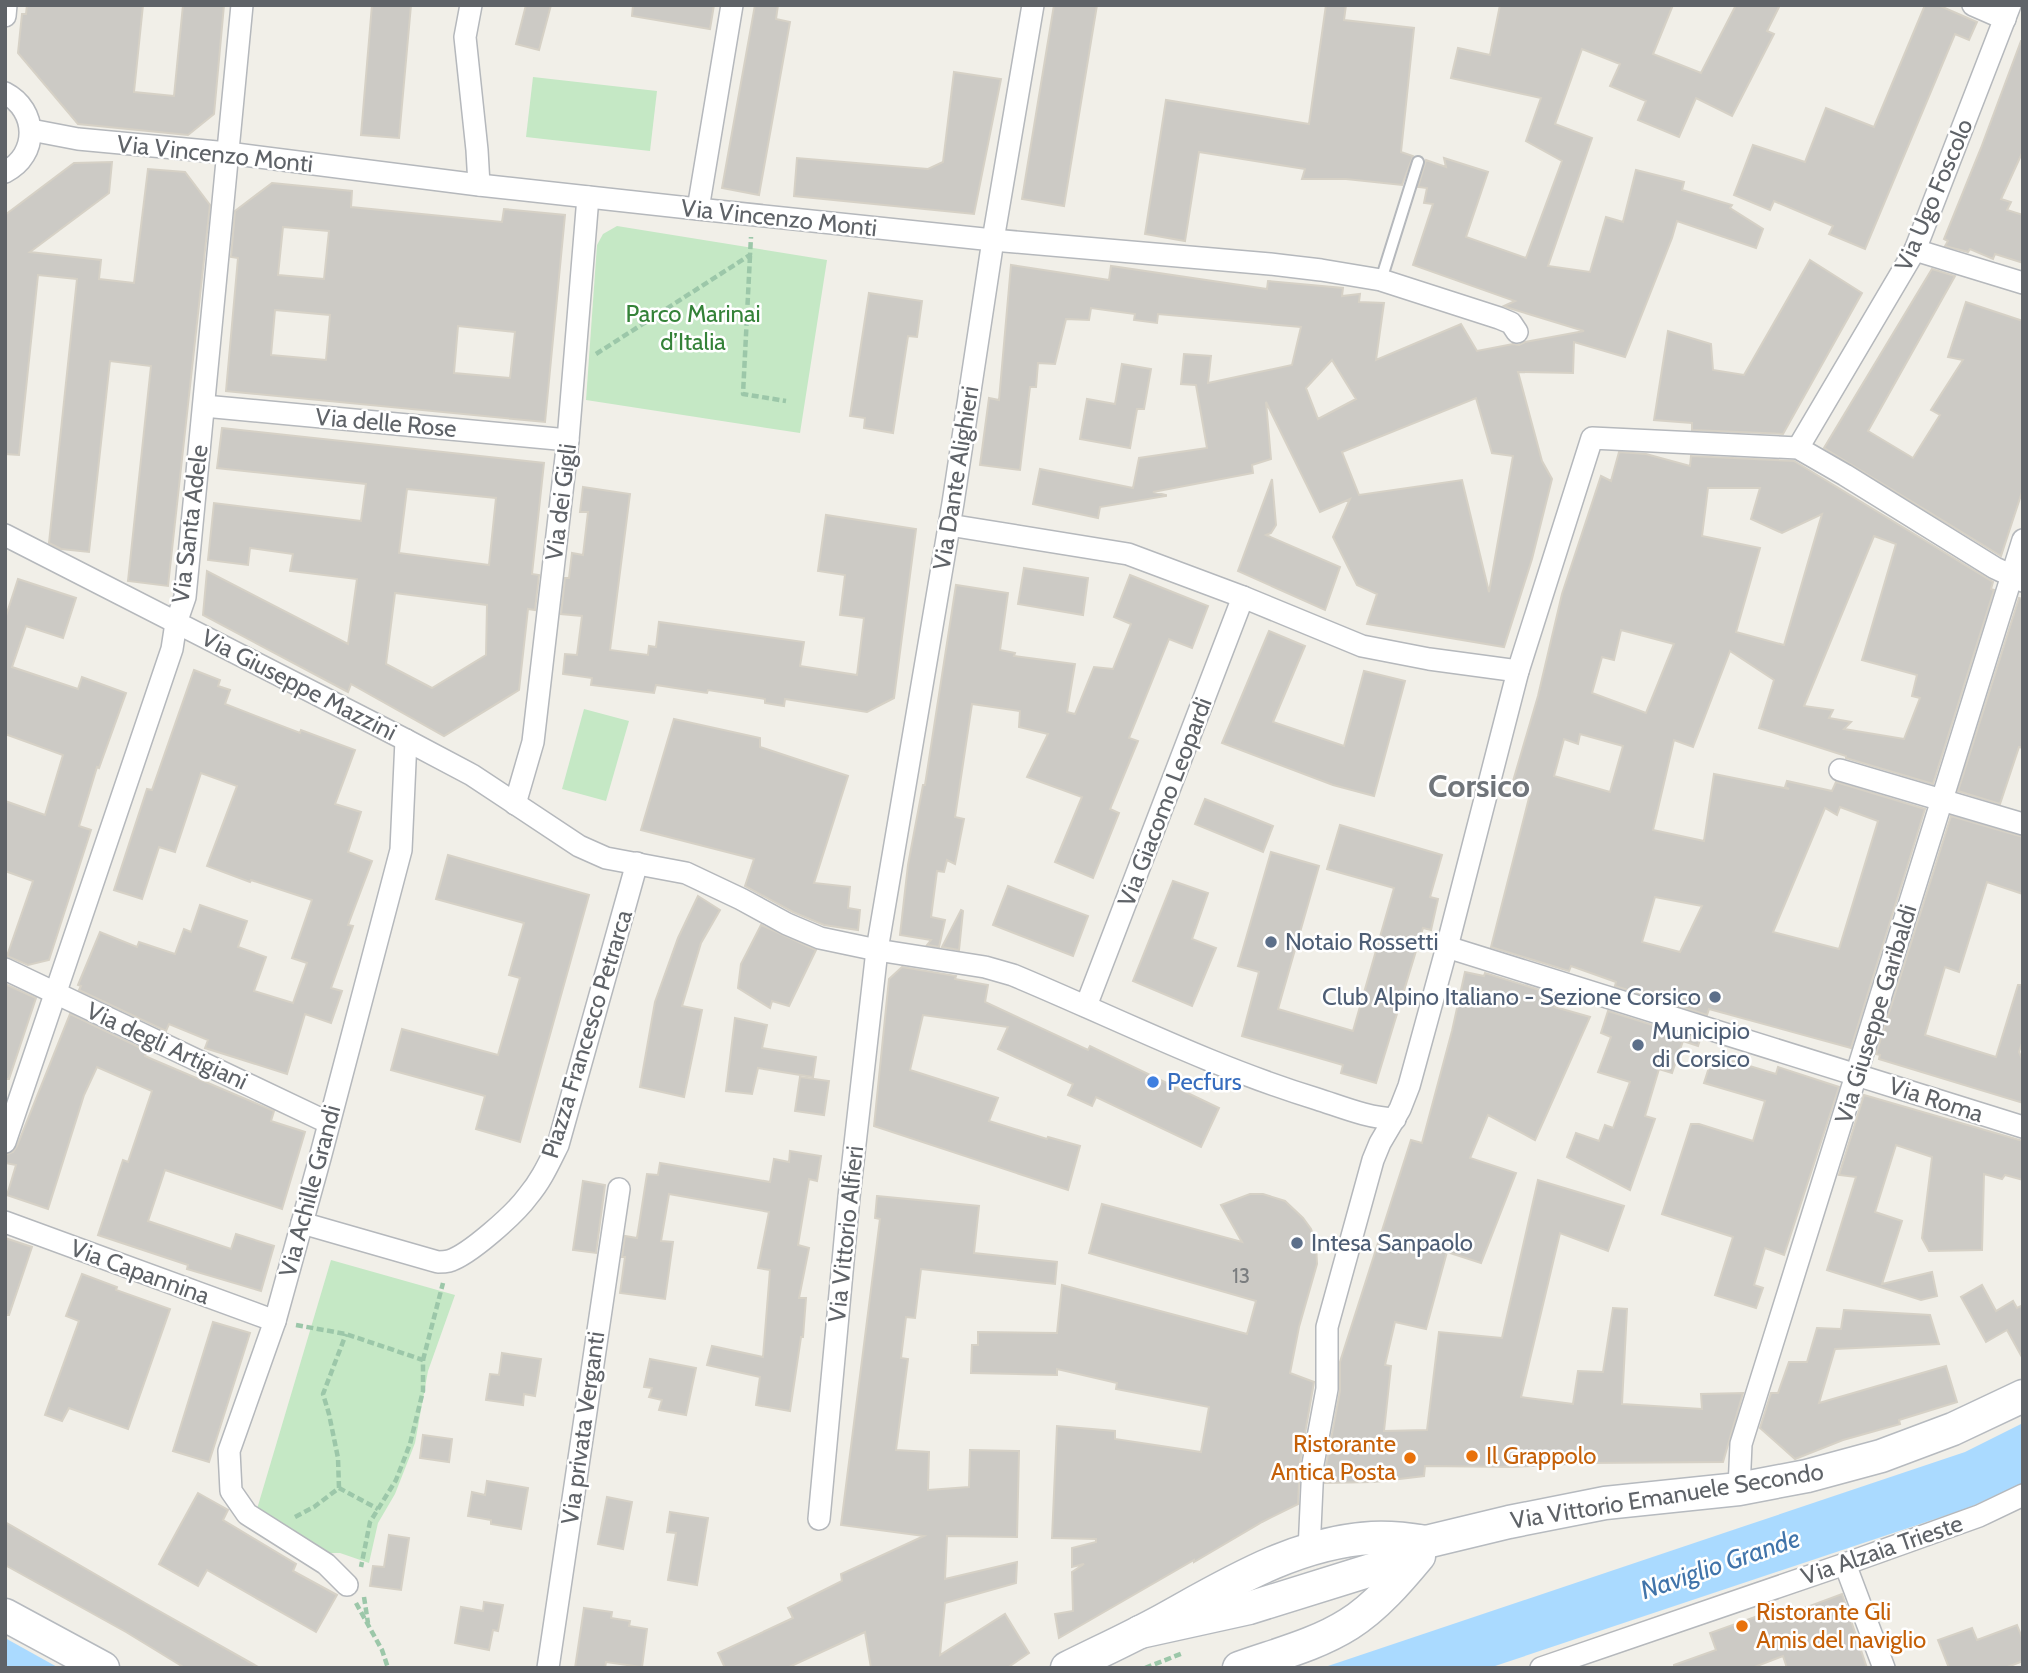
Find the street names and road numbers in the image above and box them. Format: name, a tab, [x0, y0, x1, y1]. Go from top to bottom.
street label: Via Ugo Foscolo	[1888, 114, 1979, 275]
street label: Via Vincenzo Monti	[116, 129, 314, 178]
street label: Via Vincenzo Monti	[680, 193, 878, 242]
street label: Via Dante Alighieri	[927, 384, 984, 572]
street label: Via delle Rose	[314, 402, 458, 443]
street label: Via dei Gigli	[539, 442, 582, 562]
street label: Via Santa Adele	[165, 443, 214, 605]
street label: Via Giuseppe Mazzini	[197, 623, 402, 746]
street label: Via Giacomo Leopardi	[1111, 693, 1218, 911]
street label: Via Giuseppe Garibaldi	[1828, 901, 1923, 1127]
street label: Piazza Francesco Petrarca	[535, 906, 638, 1162]
street label: Via degli Artigiani	[82, 996, 252, 1096]
street label: Via Roma	[1885, 1071, 1987, 1129]
street label: Via Achille Grandi	[273, 1102, 346, 1280]
street label: Via Vittorio Alfieri	[822, 1144, 869, 1324]
street label: Via Capannina	[67, 1233, 214, 1310]
street label: Via privata Verganti	[555, 1330, 610, 1526]
street label: Via Vittorio Emanuele Secondo	[1508, 1456, 1825, 1535]
street label: Via Alzaia Trieste	[1797, 1508, 1966, 1591]

